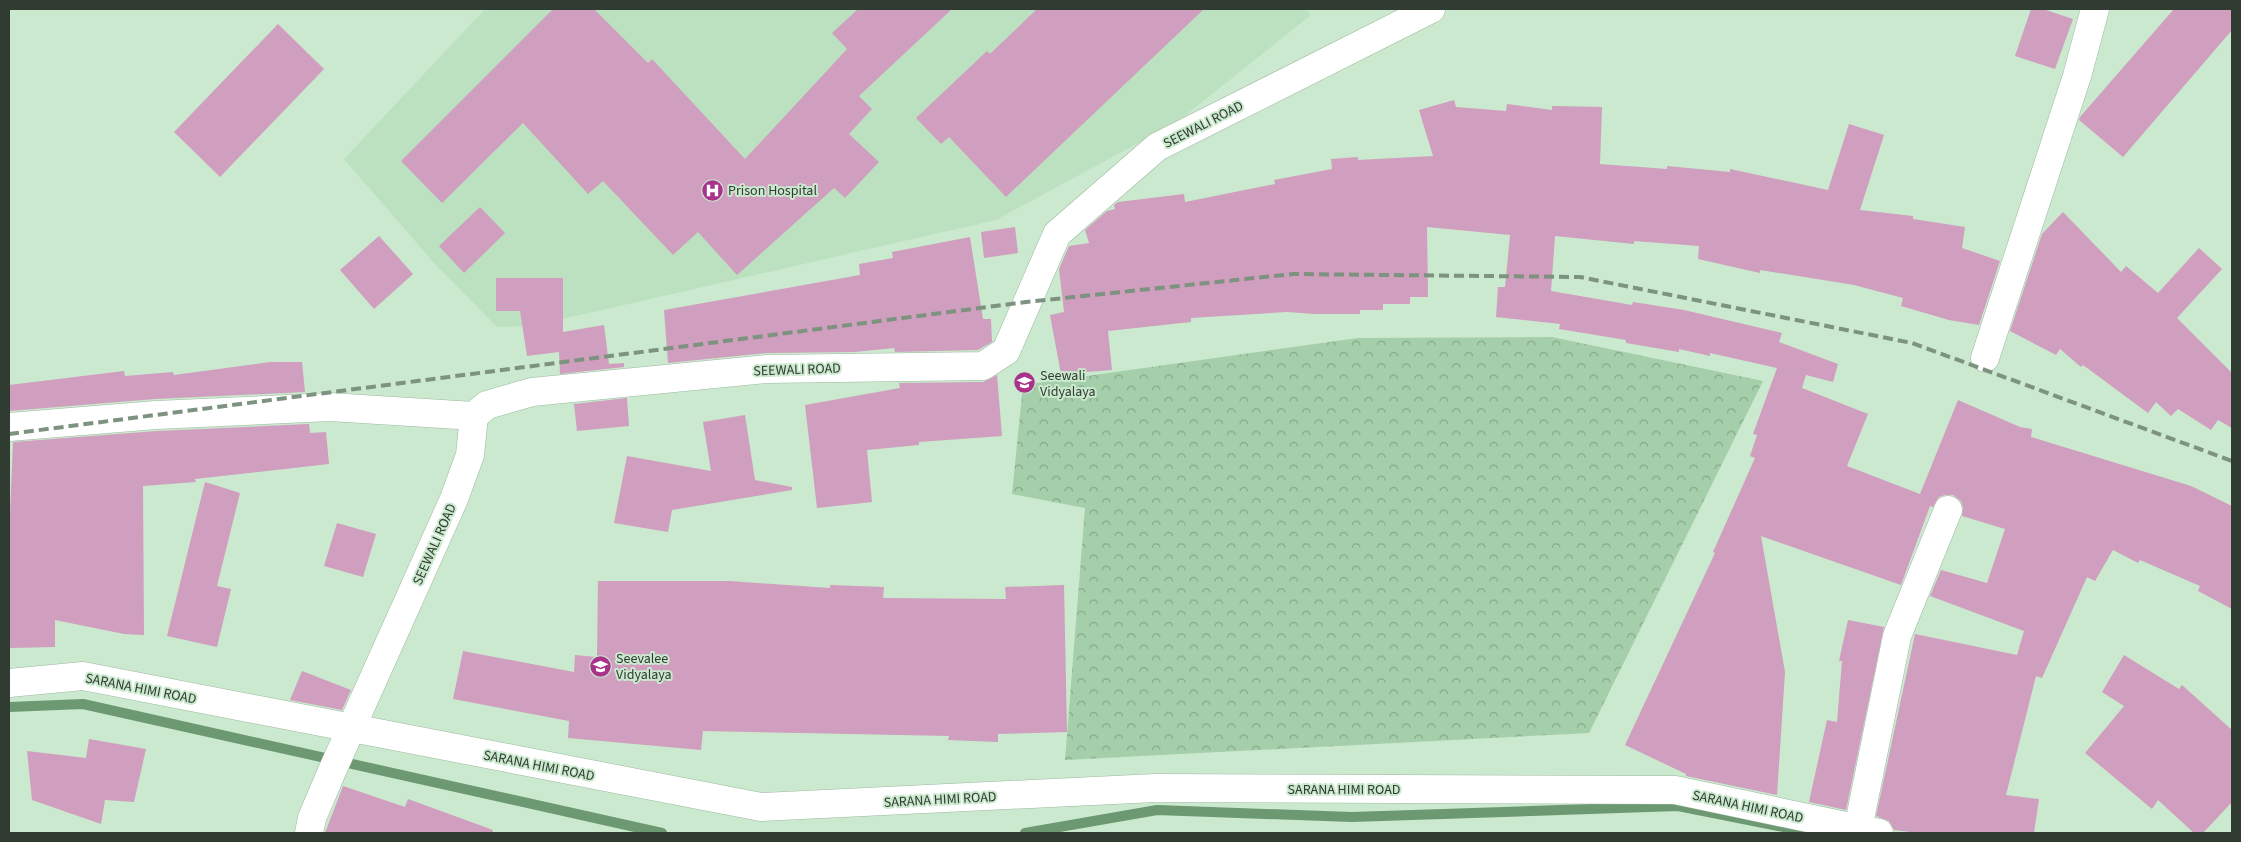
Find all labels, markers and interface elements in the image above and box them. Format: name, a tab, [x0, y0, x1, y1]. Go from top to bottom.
street label: SEEWALI ROAD	[1160, 96, 1247, 154]
hospital icon: Prison Hospital	[700, 178, 724, 202]
place label: Prison Hospital	[728, 181, 817, 201]
street label: SEEWALI ROAD	[753, 358, 841, 382]
place label: Seewali Vidyalaya	[1040, 366, 1096, 402]
school or university icon: Seewali Vidyalaya	[1012, 371, 1036, 395]
street label: SEEWALI ROAD	[408, 500, 462, 588]
place label: Seevalee Vidyalaya	[616, 649, 672, 685]
school or university icon: Seevalee Vidyalaya	[588, 654, 612, 678]
street label: SARANA HIMI ROAD	[84, 668, 198, 710]
street label: SARANA HIMI ROAD	[482, 745, 596, 787]
street label: SARANA HIMI ROAD	[1288, 780, 1400, 800]
street label: SARANA HIMI ROAD	[1691, 785, 1805, 828]
street label: SARANA HIMI ROAD	[883, 787, 997, 813]

